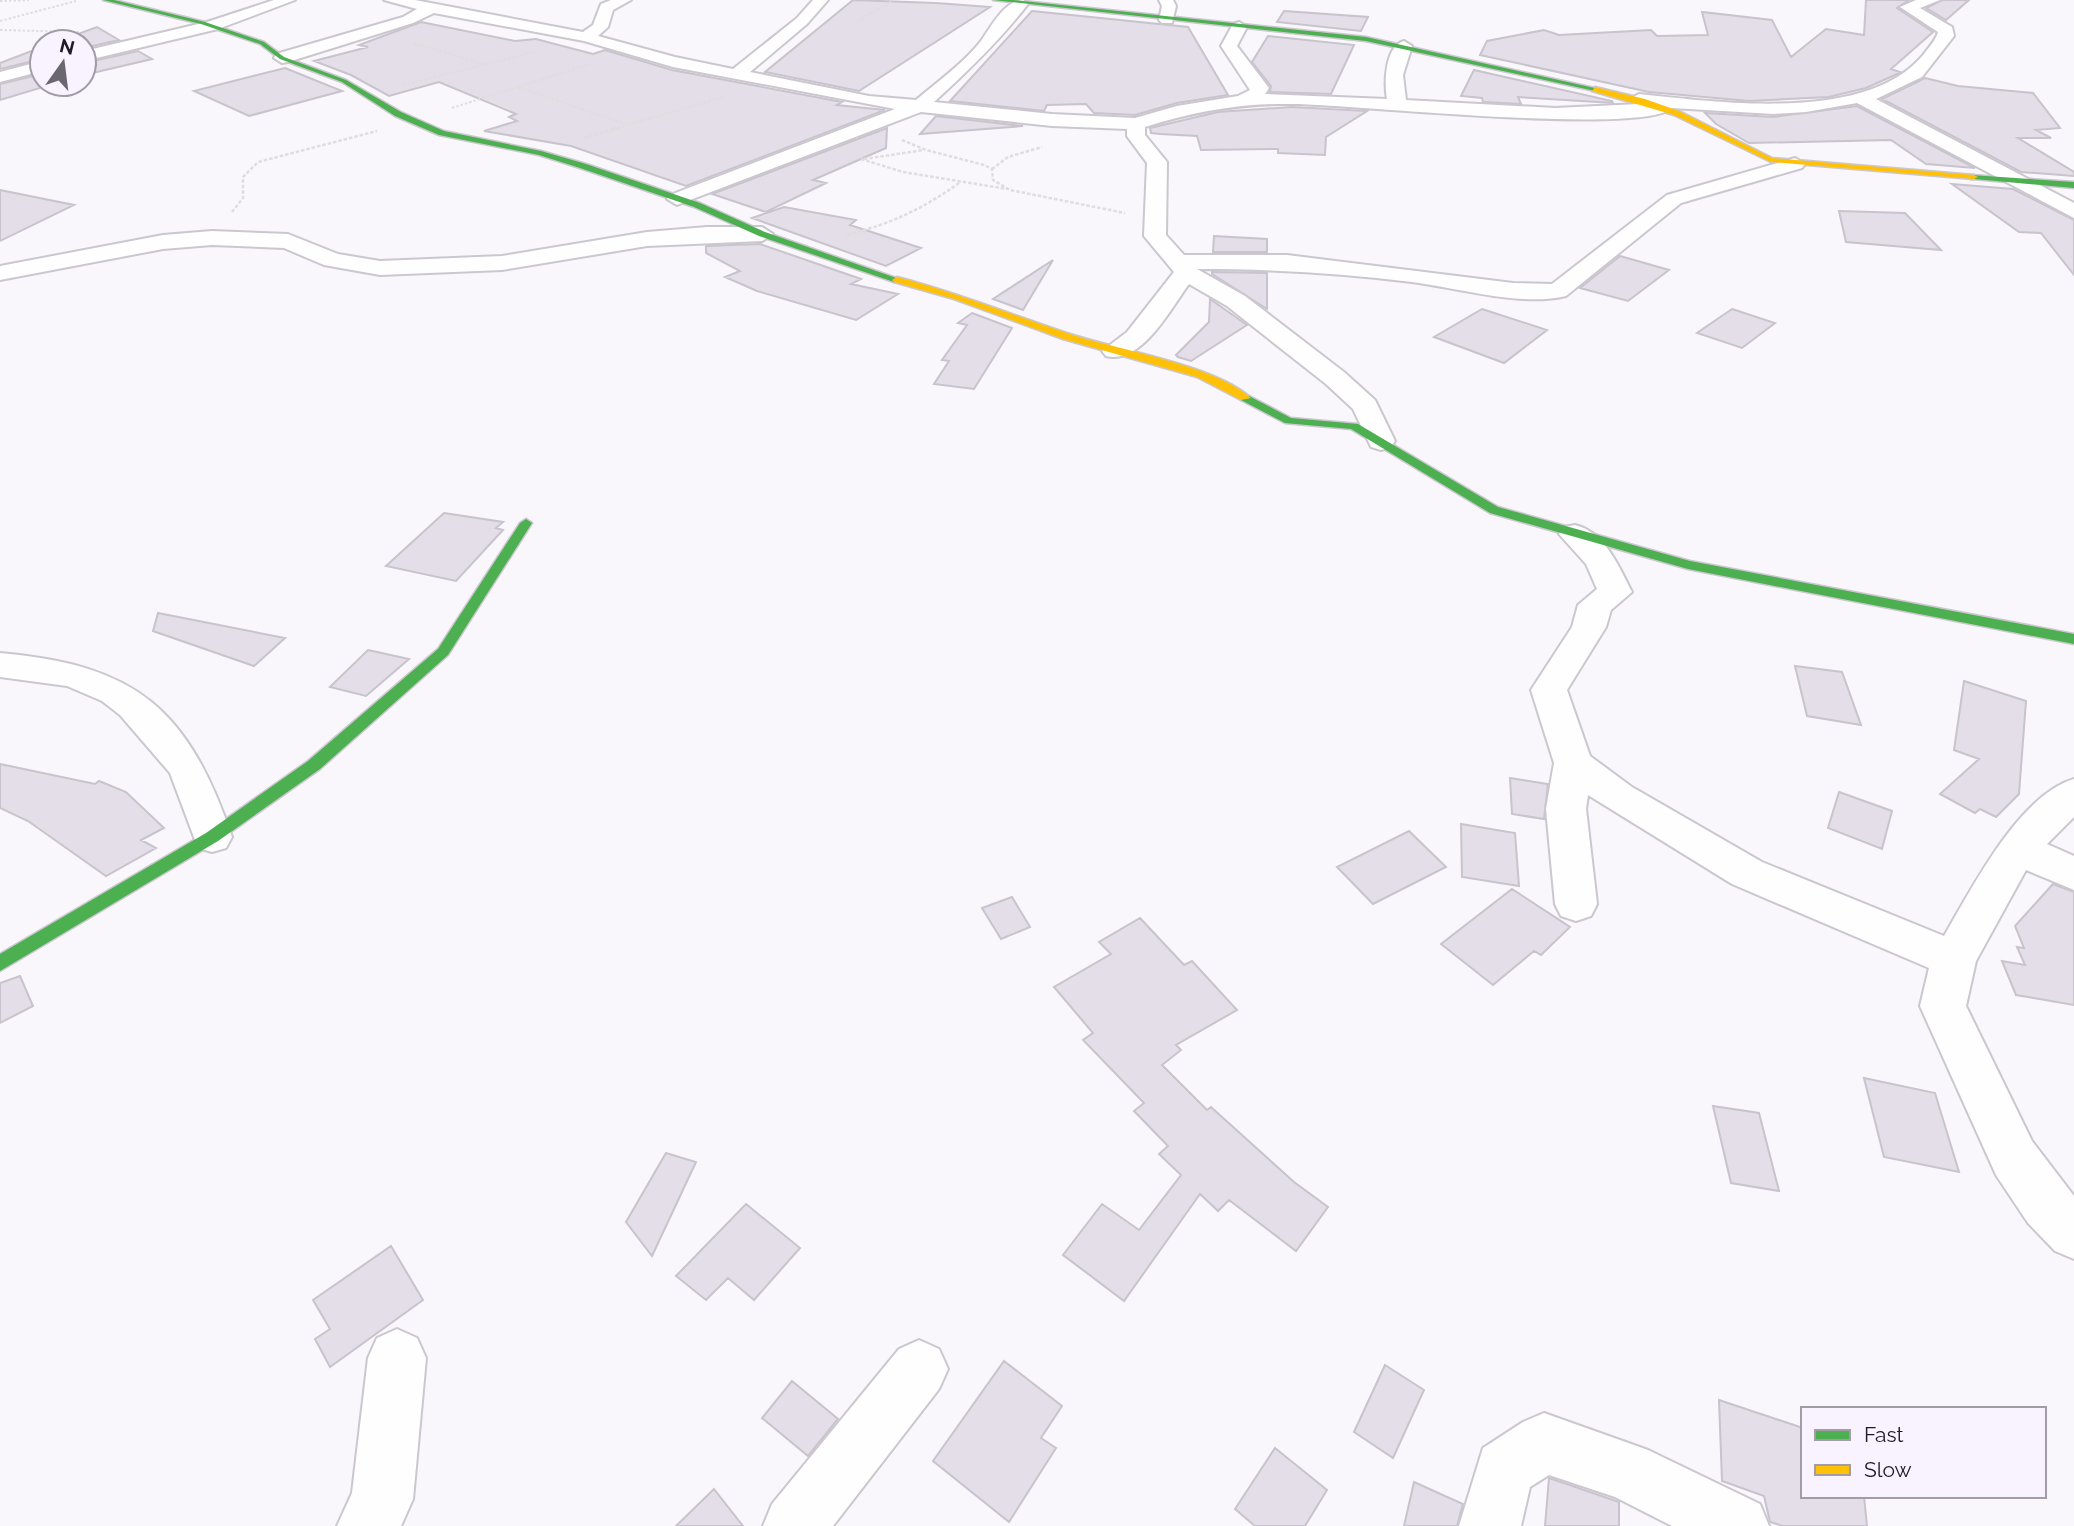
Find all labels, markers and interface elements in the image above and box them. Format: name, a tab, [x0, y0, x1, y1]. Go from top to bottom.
north arrow	[28, 28, 98, 98]
text: N	[57, 34, 77, 59]
legend	[1801, 1407, 2046, 1498]
text: Fast	[1864, 1422, 1904, 1447]
text: Slow	[1864, 1457, 1912, 1482]

